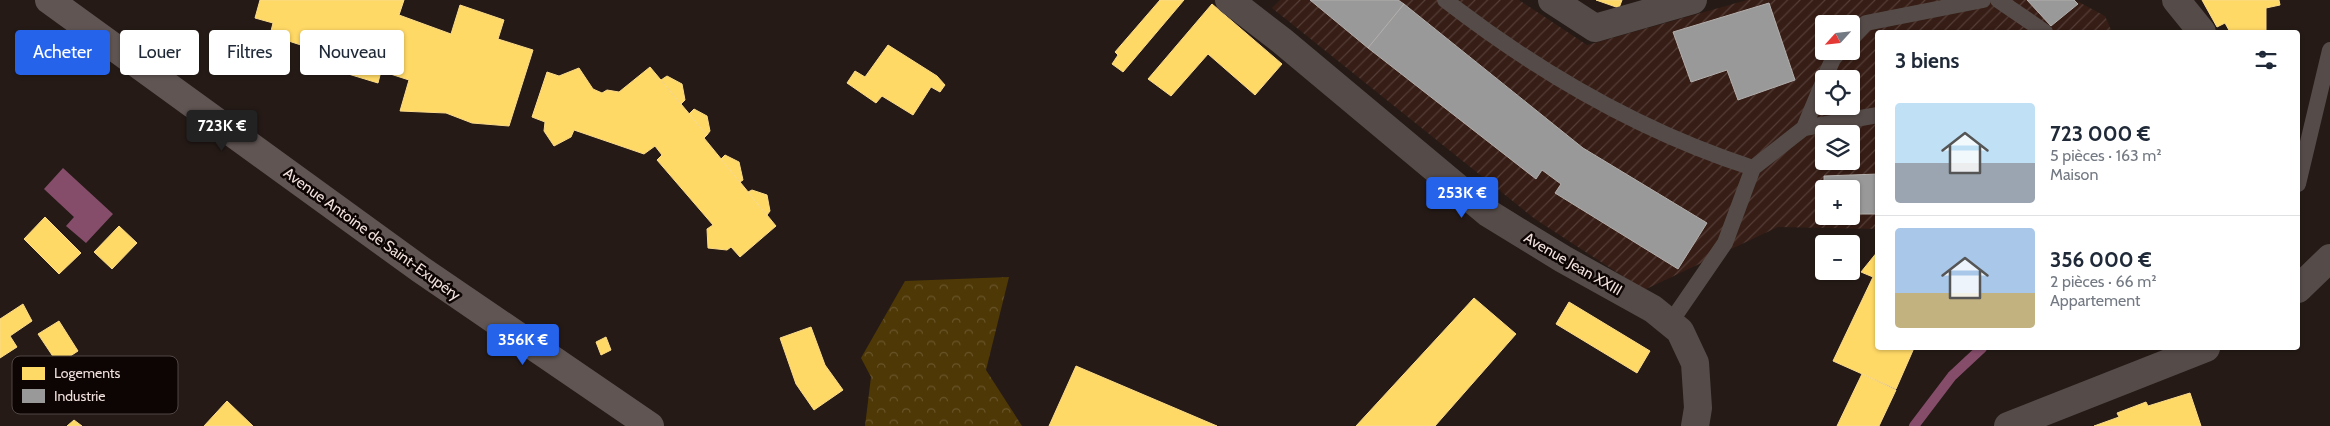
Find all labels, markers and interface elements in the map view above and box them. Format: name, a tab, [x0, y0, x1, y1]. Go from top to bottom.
north arrow	[1815, 15, 1860, 60]
map controls	[1815, 15, 1860, 280]
chip: Acheter	[15, 30, 110, 75]
chip: Louer	[120, 30, 199, 75]
chip: Filtres	[209, 30, 290, 75]
chip: Nouveau	[300, 30, 404, 75]
icon: filters	[2252, 46, 2280, 74]
text: 3 biens	[1895, 48, 1959, 73]
button: locate	[1815, 70, 1860, 115]
pin: 723K €	[181, 110, 263, 152]
text: 723K €	[197, 116, 247, 135]
text: 723 000 €	[2050, 121, 2151, 146]
icon: home	[1935, 123, 1995, 183]
button: layers	[1815, 125, 1860, 170]
text: 5 pièces · 163 m²	[2050, 146, 2162, 165]
street label: Avenue Antoine de Saint-Exupéry	[280, 164, 464, 304]
text: Maison	[2050, 165, 2098, 184]
pin: 253K €	[1421, 176, 1503, 219]
button: +	[1815, 180, 1860, 225]
text: 253K €	[1437, 183, 1487, 202]
street label: Avenue Jean XXIII	[1521, 229, 1625, 299]
button: −	[1815, 235, 1860, 280]
text: 356 000 €	[2050, 247, 2152, 272]
icon: home	[1935, 248, 1995, 308]
text: 2 pièces · 66 m²	[2050, 272, 2157, 291]
text: Appartement	[2050, 291, 2140, 310]
pin: 356K €	[482, 324, 564, 366]
text: 356K €	[498, 330, 548, 349]
legend	[12, 356, 178, 414]
text: Logements	[54, 364, 121, 382]
text: Industrie	[54, 387, 105, 405]

